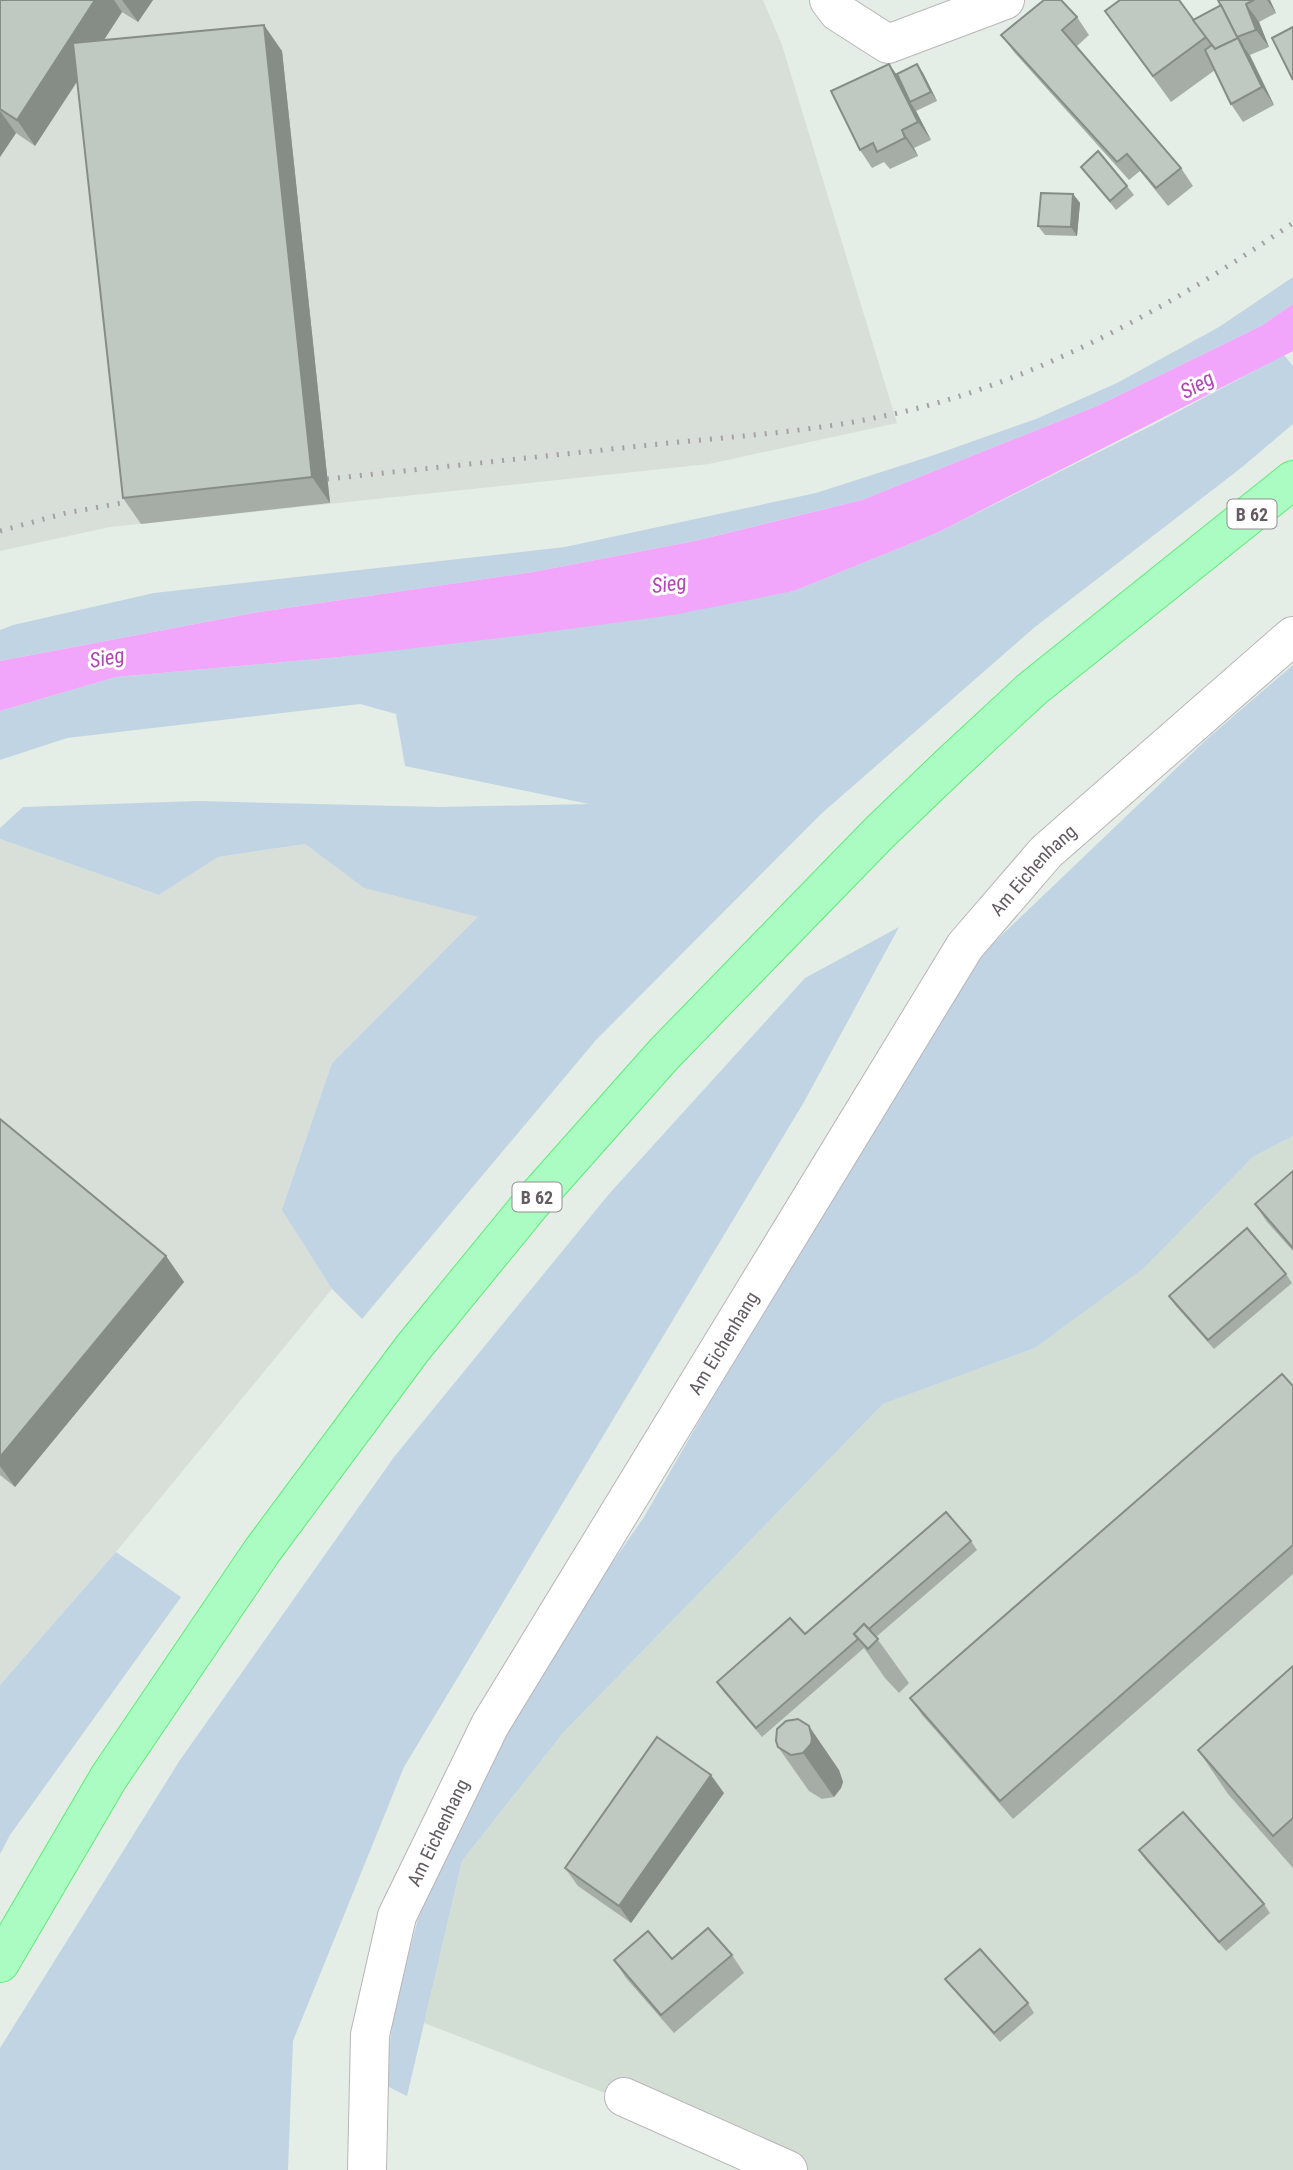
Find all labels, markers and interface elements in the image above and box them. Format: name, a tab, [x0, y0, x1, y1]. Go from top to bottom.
water label: Sieg	[1176, 366, 1218, 404]
road number: B 62	[1228, 500, 1276, 528]
water label: Sieg	[650, 570, 688, 598]
water label: Sieg	[88, 643, 126, 673]
street label: Am Eichenhang	[985, 819, 1081, 920]
road number: B 62	[512, 1182, 562, 1212]
street label: Am Eichenhang	[683, 1287, 763, 1399]
street label: Am Eichenhang	[402, 1775, 474, 1890]

